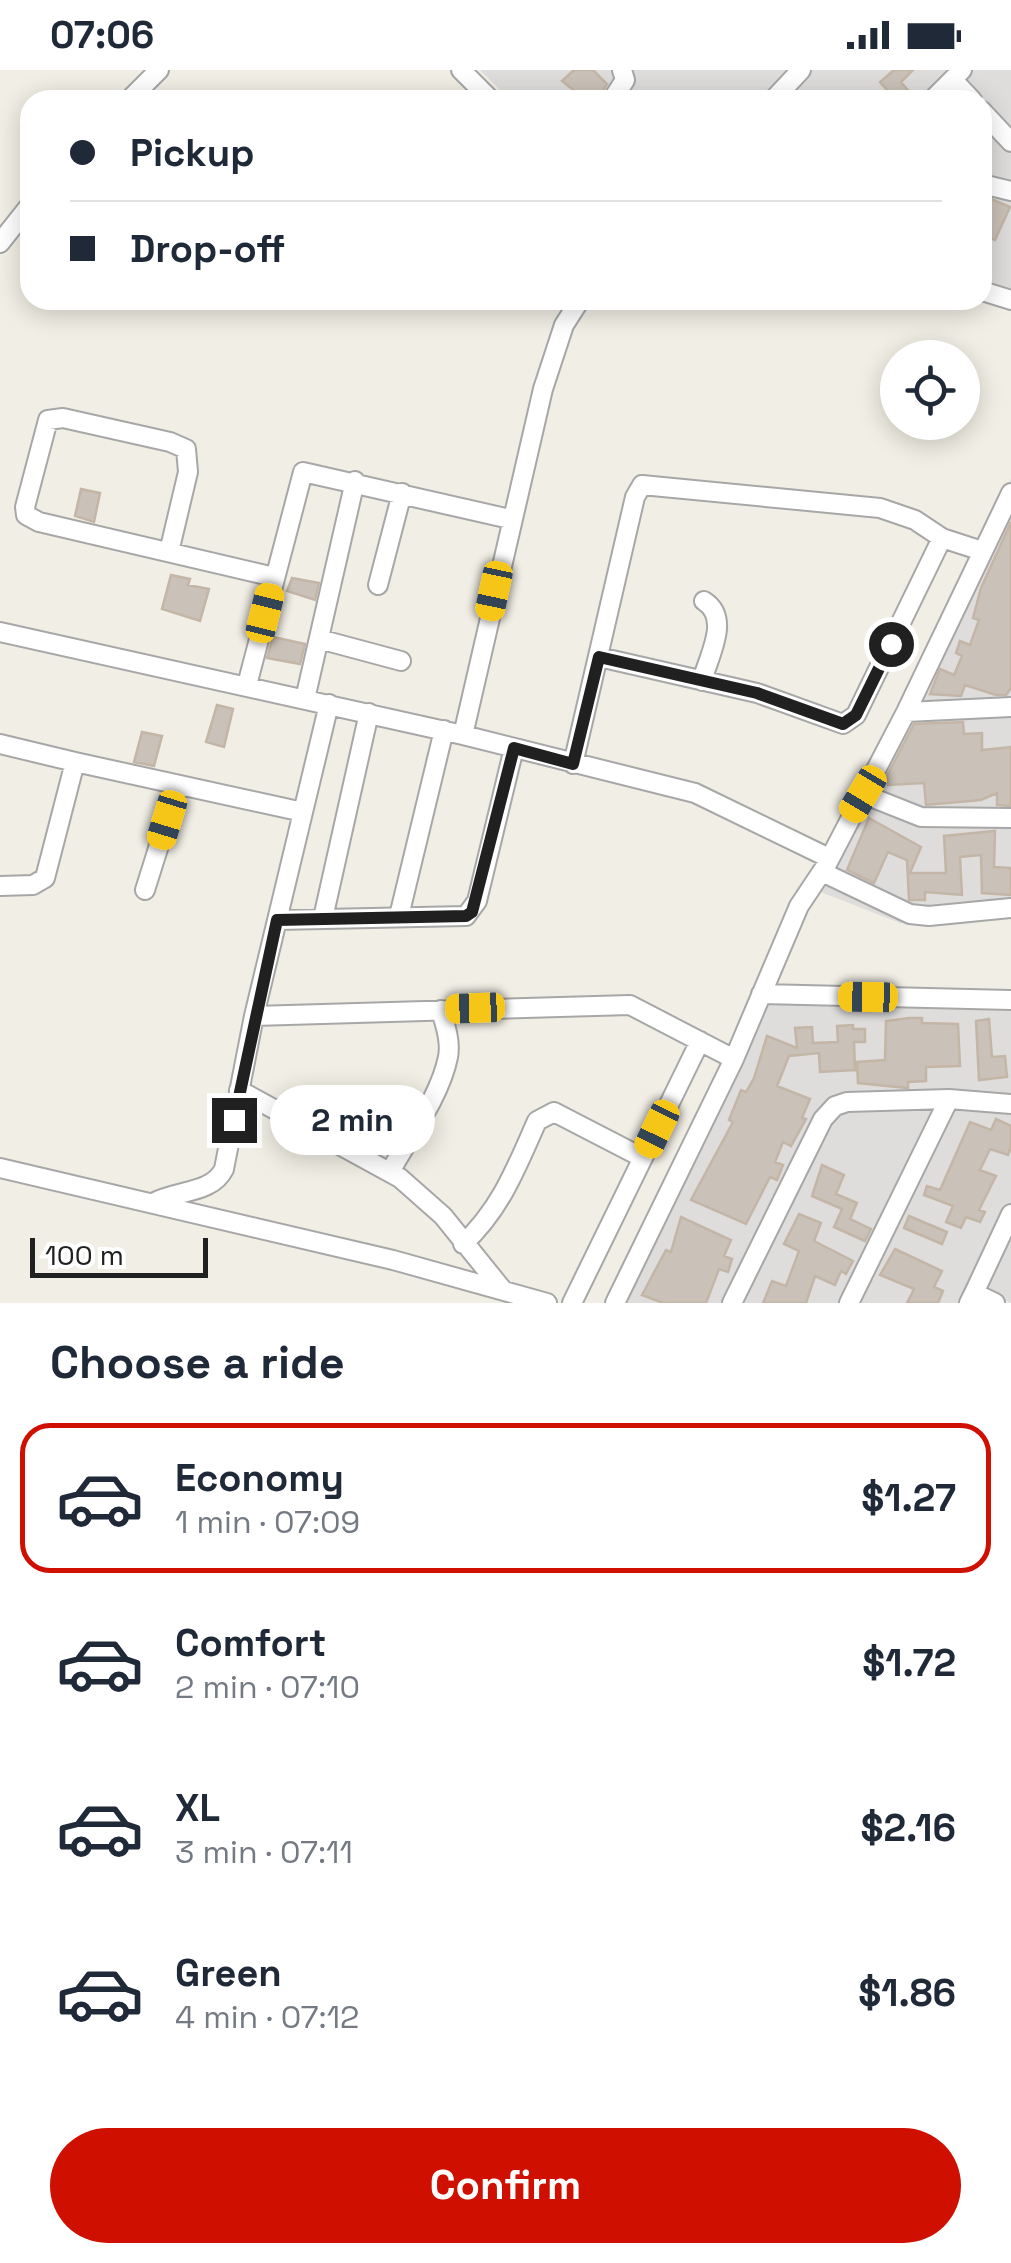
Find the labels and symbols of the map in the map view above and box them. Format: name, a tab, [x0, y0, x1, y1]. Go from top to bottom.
car	[473, 559, 515, 623]
car	[243, 580, 287, 646]
route start	[869, 622, 914, 667]
car	[835, 761, 891, 827]
car	[144, 787, 190, 853]
car	[838, 981, 898, 1013]
car	[444, 992, 506, 1024]
callout: 2 min	[269, 1085, 434, 1155]
car	[630, 1095, 684, 1163]
route end	[212, 1098, 257, 1143]
scale bar	[30, 1233, 208, 1278]

